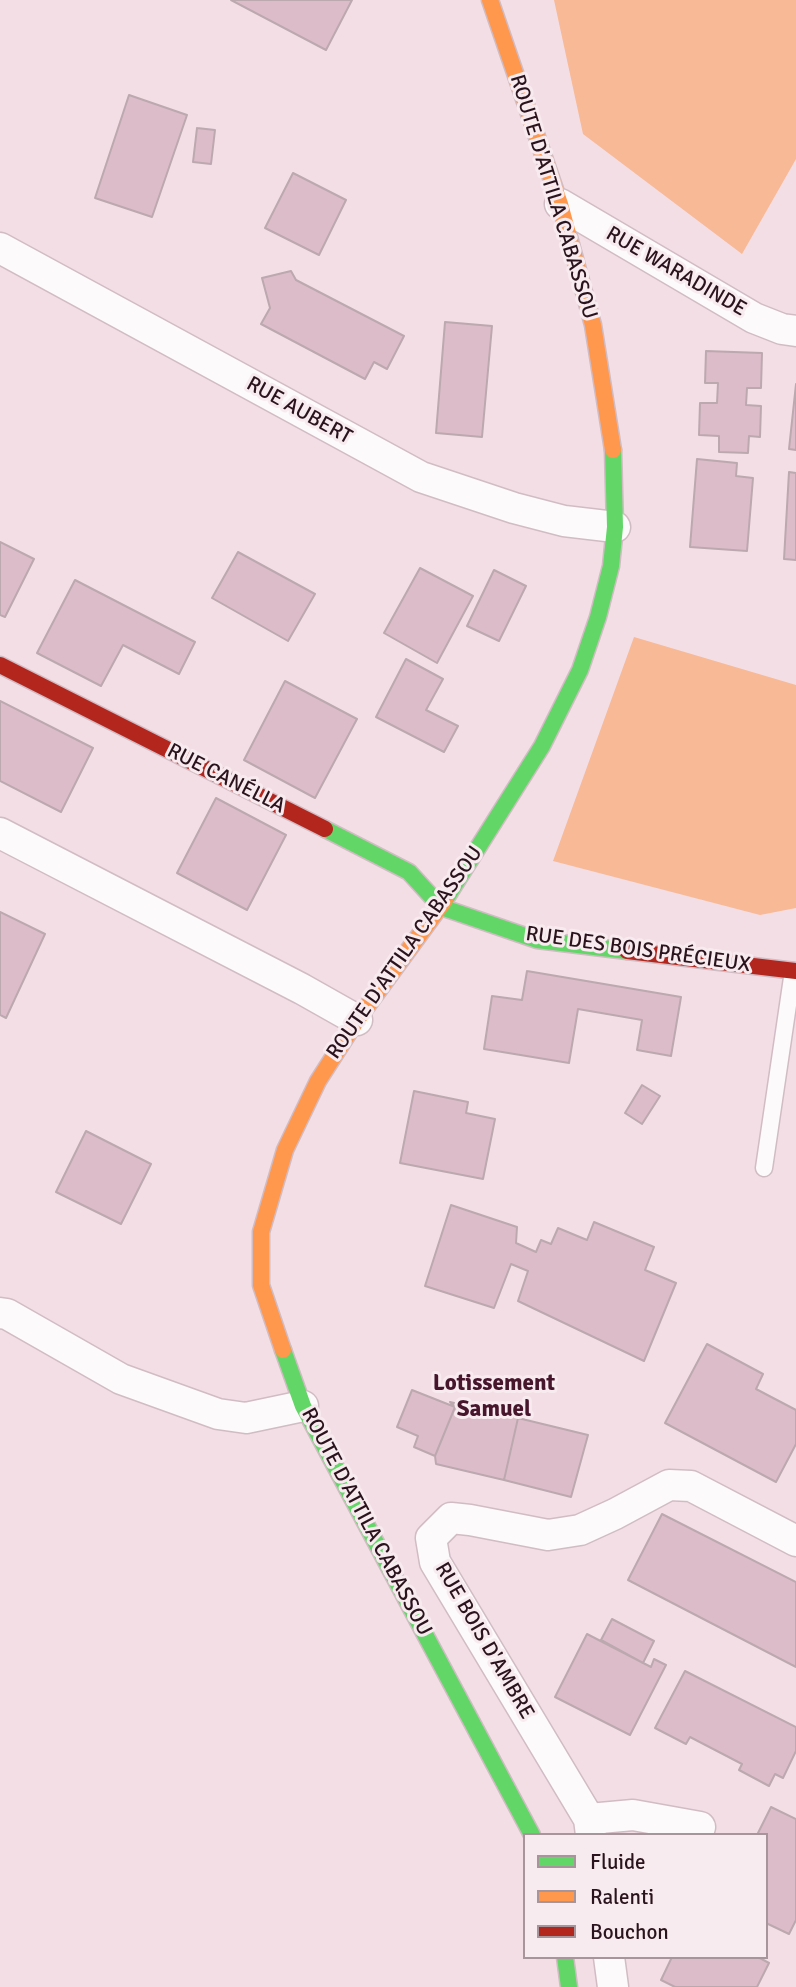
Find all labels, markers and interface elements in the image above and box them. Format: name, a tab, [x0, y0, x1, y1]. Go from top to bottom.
street label: ROUTE D'ATTILA CABASSOU	[504, 72, 602, 322]
street label: RUE WARADINDE	[601, 222, 751, 322]
street label: RUE AUBERT	[242, 372, 356, 450]
street label: RUE CANÉLLA	[163, 739, 289, 819]
street label: ROUTE D'ATTILA CABASSOU	[322, 842, 488, 1064]
street label: RUE DES BOIS PRÉCIEUX	[524, 922, 752, 978]
district label: Lotissement Samuel	[433, 1370, 555, 1424]
street label: ROUTE D'ATTILA CABASSOU	[295, 1404, 437, 1640]
street label: RUE BOIS D'AMBRE	[429, 1558, 539, 1724]
legend	[523, 1833, 768, 1959]
text: Fluide	[590, 1849, 646, 1875]
text: Ralenti	[590, 1884, 654, 1910]
text: Bouchon	[590, 1919, 669, 1945]

